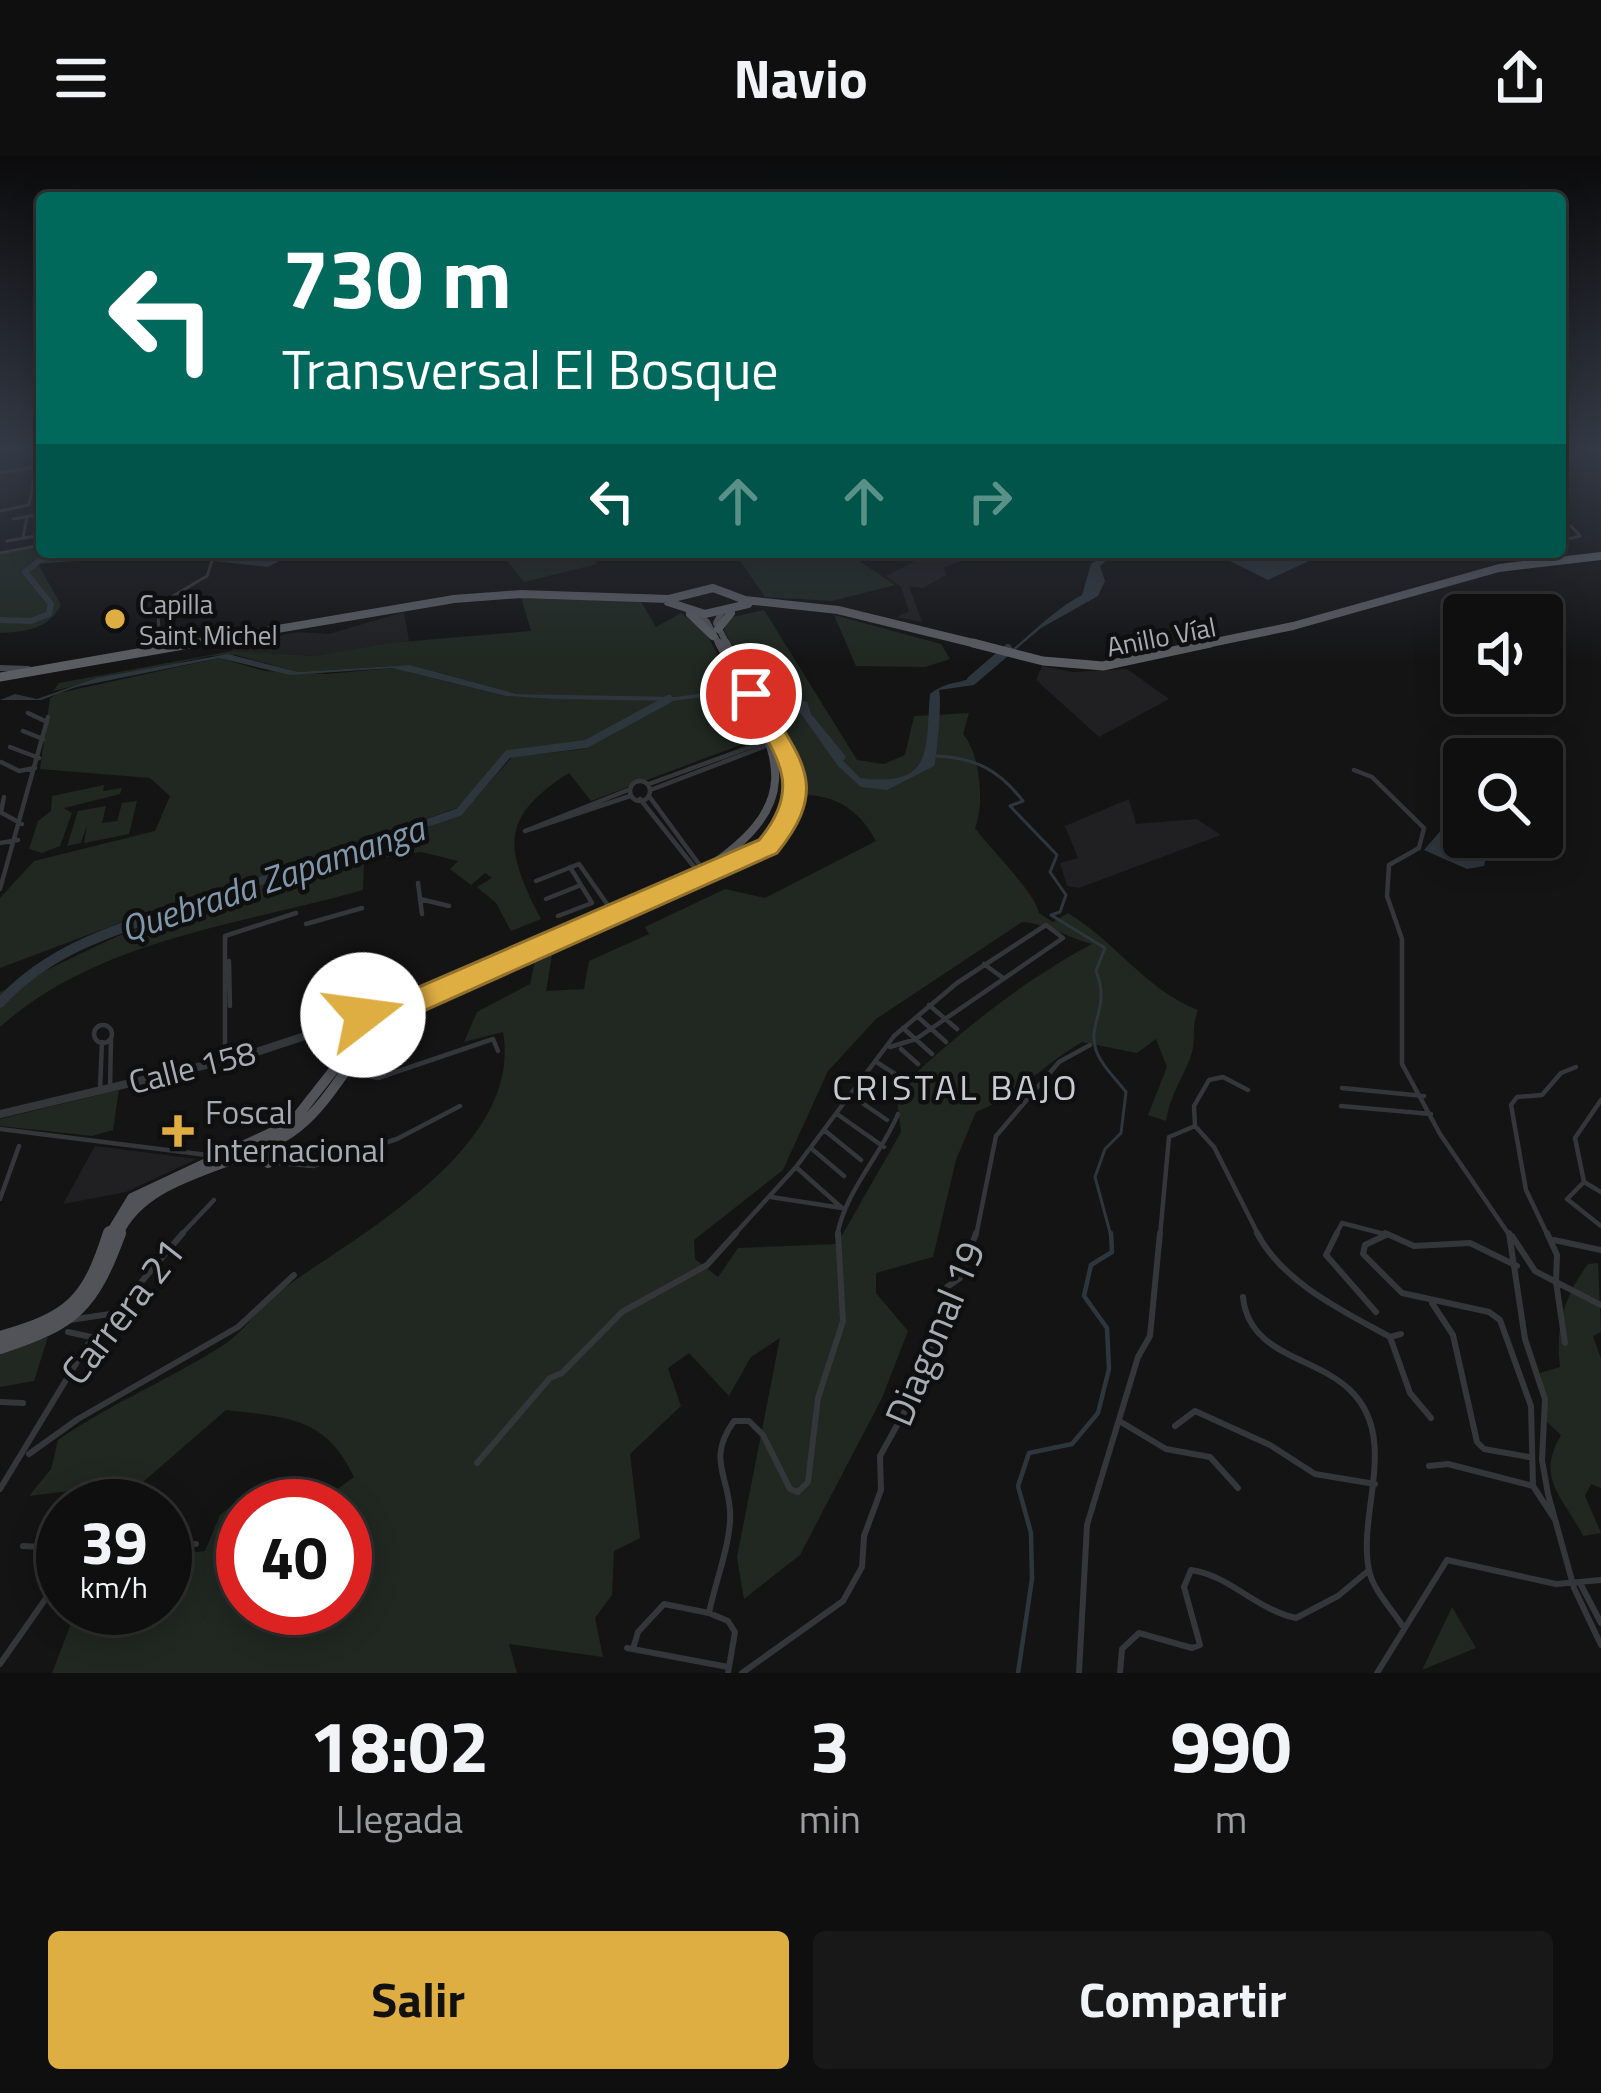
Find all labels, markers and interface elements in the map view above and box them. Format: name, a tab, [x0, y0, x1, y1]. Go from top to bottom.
text: Navio	[733, 37, 868, 119]
icon: menu	[48, 45, 114, 111]
icon: share	[1487, 45, 1553, 111]
text: 730 m	[282, 213, 512, 341]
icon: left	[84, 240, 240, 396]
text: Transversal El Bosque	[282, 328, 779, 410]
icon: left	[579, 468, 645, 534]
icon: ahead	[705, 468, 771, 534]
icon: ahead	[831, 468, 897, 534]
icon: right	[957, 468, 1023, 534]
place label: Capilla Saint Michel	[139, 583, 278, 655]
map controls	[1443, 594, 1563, 858]
button: sound	[1443, 594, 1563, 714]
street label: Anillo Víal	[1103, 605, 1219, 667]
marker: Capilla Saint Michel	[102, 606, 128, 632]
pin	[700, 643, 802, 745]
icon: arrive	[718, 661, 784, 727]
button: search	[1443, 738, 1563, 858]
water label: Quebrada Zapamanga	[113, 800, 433, 956]
position arrow	[300, 952, 426, 1078]
street label: Calle 158	[123, 1027, 261, 1107]
district label: CRISTAL BAJO	[832, 1059, 1080, 1114]
place label: Foscal Internacional	[205, 1087, 386, 1175]
marker: Foscal Internacional	[162, 1115, 194, 1147]
street label: Carrera 21	[46, 1225, 198, 1397]
street label: Diagonal 19	[869, 1231, 999, 1435]
speed limit sign: 40	[216, 1479, 372, 1635]
text: 39	[80, 1496, 148, 1587]
text: km/h	[80, 1564, 148, 1610]
text: 18:02	[310, 1690, 489, 1800]
text: 3	[810, 1690, 850, 1800]
text: 990	[1170, 1690, 1291, 1800]
text: Llegada	[336, 1789, 463, 1848]
text: min	[799, 1789, 861, 1848]
text: m	[1215, 1789, 1247, 1848]
button: Salir	[48, 1931, 789, 2069]
button: Compartir	[813, 1931, 1553, 2069]

